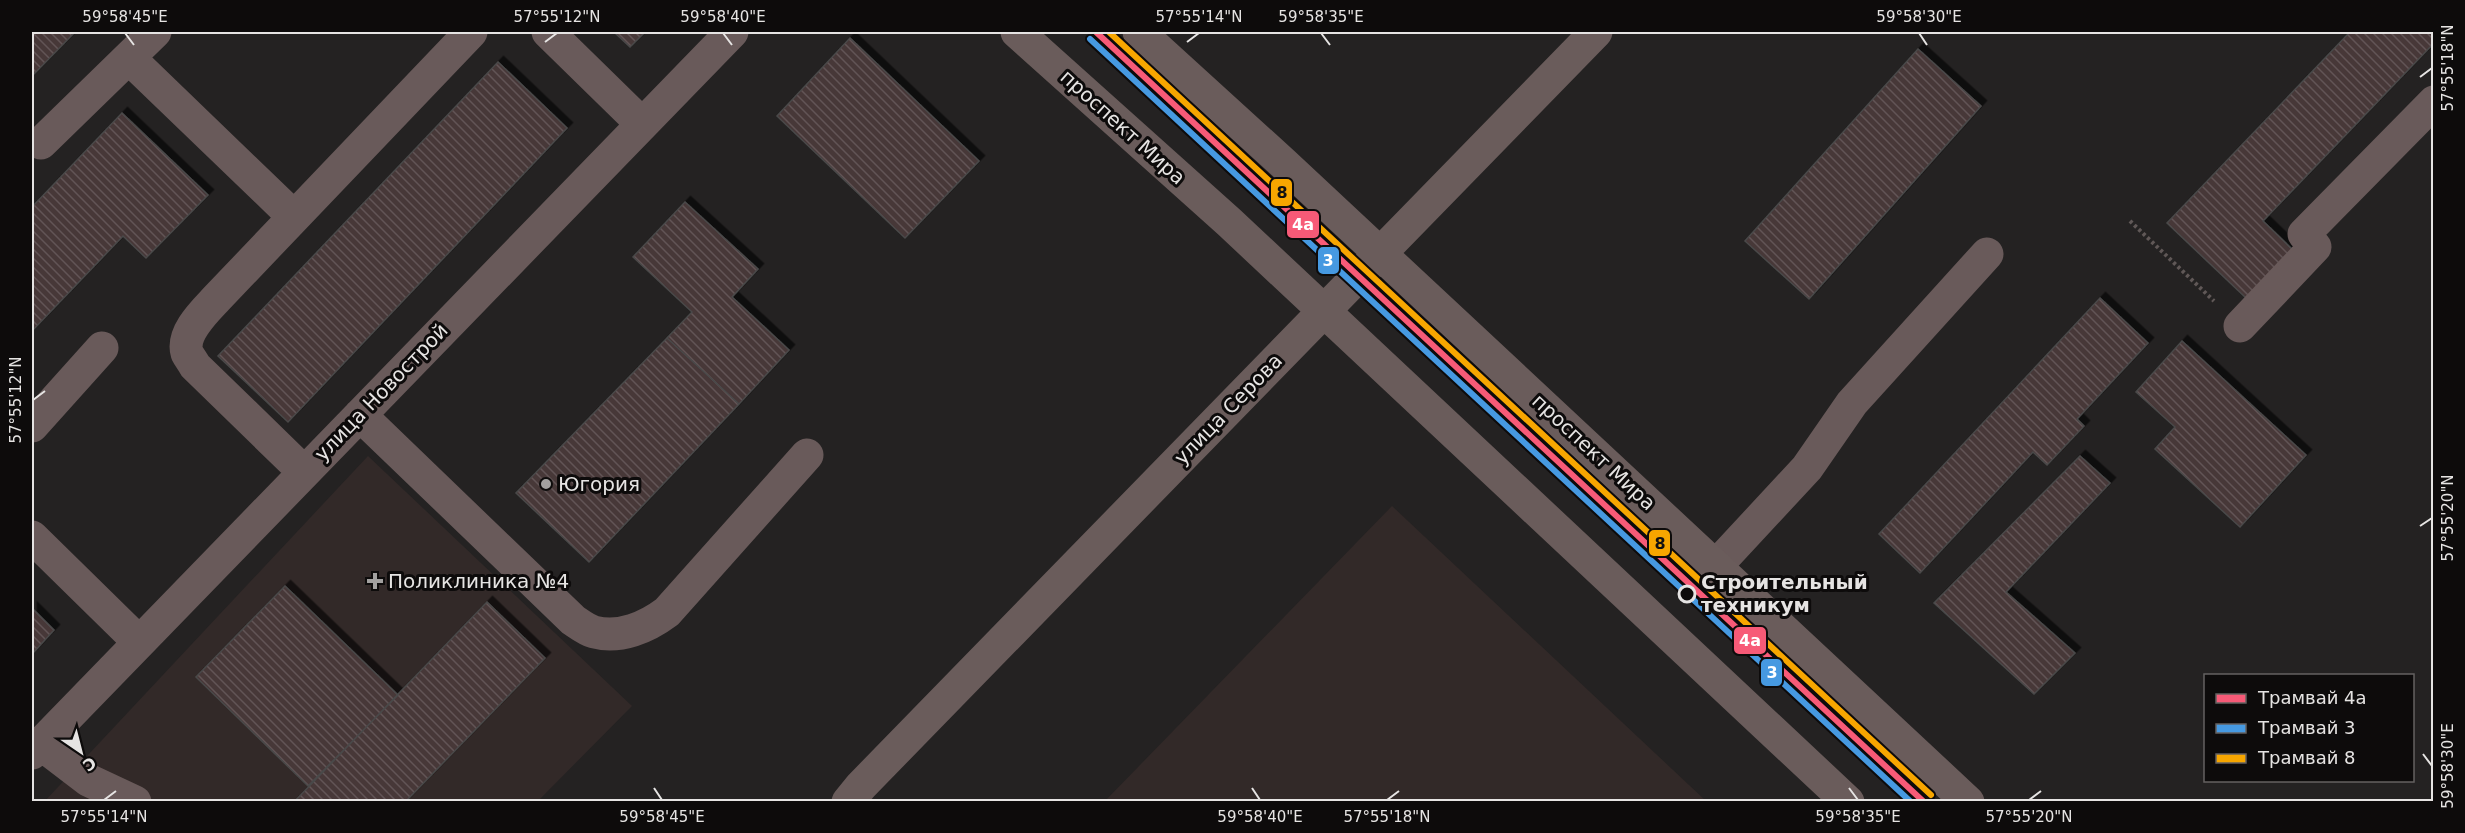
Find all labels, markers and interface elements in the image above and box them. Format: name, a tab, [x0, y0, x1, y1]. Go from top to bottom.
text: 59°58'45"E	[82, 8, 168, 26]
text: 57°55'12"N	[513, 8, 601, 26]
text: 59°58'40"E	[680, 8, 766, 26]
text: 57°55'14"N	[1155, 8, 1243, 26]
text: 59°58'35"E	[1278, 8, 1364, 26]
text: 59°58'30"E	[1876, 8, 1962, 26]
text: 57°55'18"N	[2439, 24, 2457, 112]
street label: проспект Мира	[1056, 65, 1190, 189]
line badge: 8	[1270, 178, 1293, 207]
text: 8	[1276, 183, 1288, 202]
line badge: 4а	[1286, 210, 1320, 239]
text: 4а	[1292, 215, 1314, 234]
line badge: 3	[1317, 246, 1340, 275]
text: 3	[1322, 251, 1334, 270]
street label: улица Новострой	[309, 318, 453, 466]
street label: улица Серова	[1169, 348, 1287, 470]
text: 57°55'12"N	[7, 356, 25, 444]
street label: проспект Мира	[1527, 389, 1661, 515]
place label: Югория	[558, 472, 640, 496]
text: 57°55'20"N	[2439, 474, 2457, 562]
marker: Югория	[539, 477, 553, 491]
line badge: 8	[1648, 529, 1671, 557]
text: 8	[1654, 534, 1666, 553]
place label: Поликлиника №4	[388, 569, 569, 593]
place label: Строительный техникум	[1701, 570, 1868, 617]
marker: Поликлиника №4	[366, 572, 384, 590]
marker: Строительный техникум	[1678, 585, 1696, 603]
line badge: 4а	[1733, 626, 1767, 655]
text: 4а	[1739, 631, 1761, 650]
line badge: 3	[1760, 658, 1783, 687]
text: 3	[1766, 663, 1778, 682]
legend	[2204, 674, 2414, 782]
text: Трамвай 4а	[2257, 687, 2367, 708]
text: Трамвай 3	[2257, 717, 2356, 738]
north arrow	[51, 722, 111, 782]
text: 59°58'30"E	[2439, 723, 2457, 809]
text: Трамвай 8	[2257, 747, 2356, 768]
text: С	[79, 753, 100, 775]
text: 57°55'14"N	[60, 808, 148, 826]
text: 59°58'45"E	[619, 808, 705, 826]
text: 59°58'40"E	[1217, 808, 1303, 826]
text: 57°55'18"N	[1343, 808, 1431, 826]
text: 59°58'35"E	[1815, 808, 1901, 826]
text: 57°55'20"N	[1985, 808, 2073, 826]

